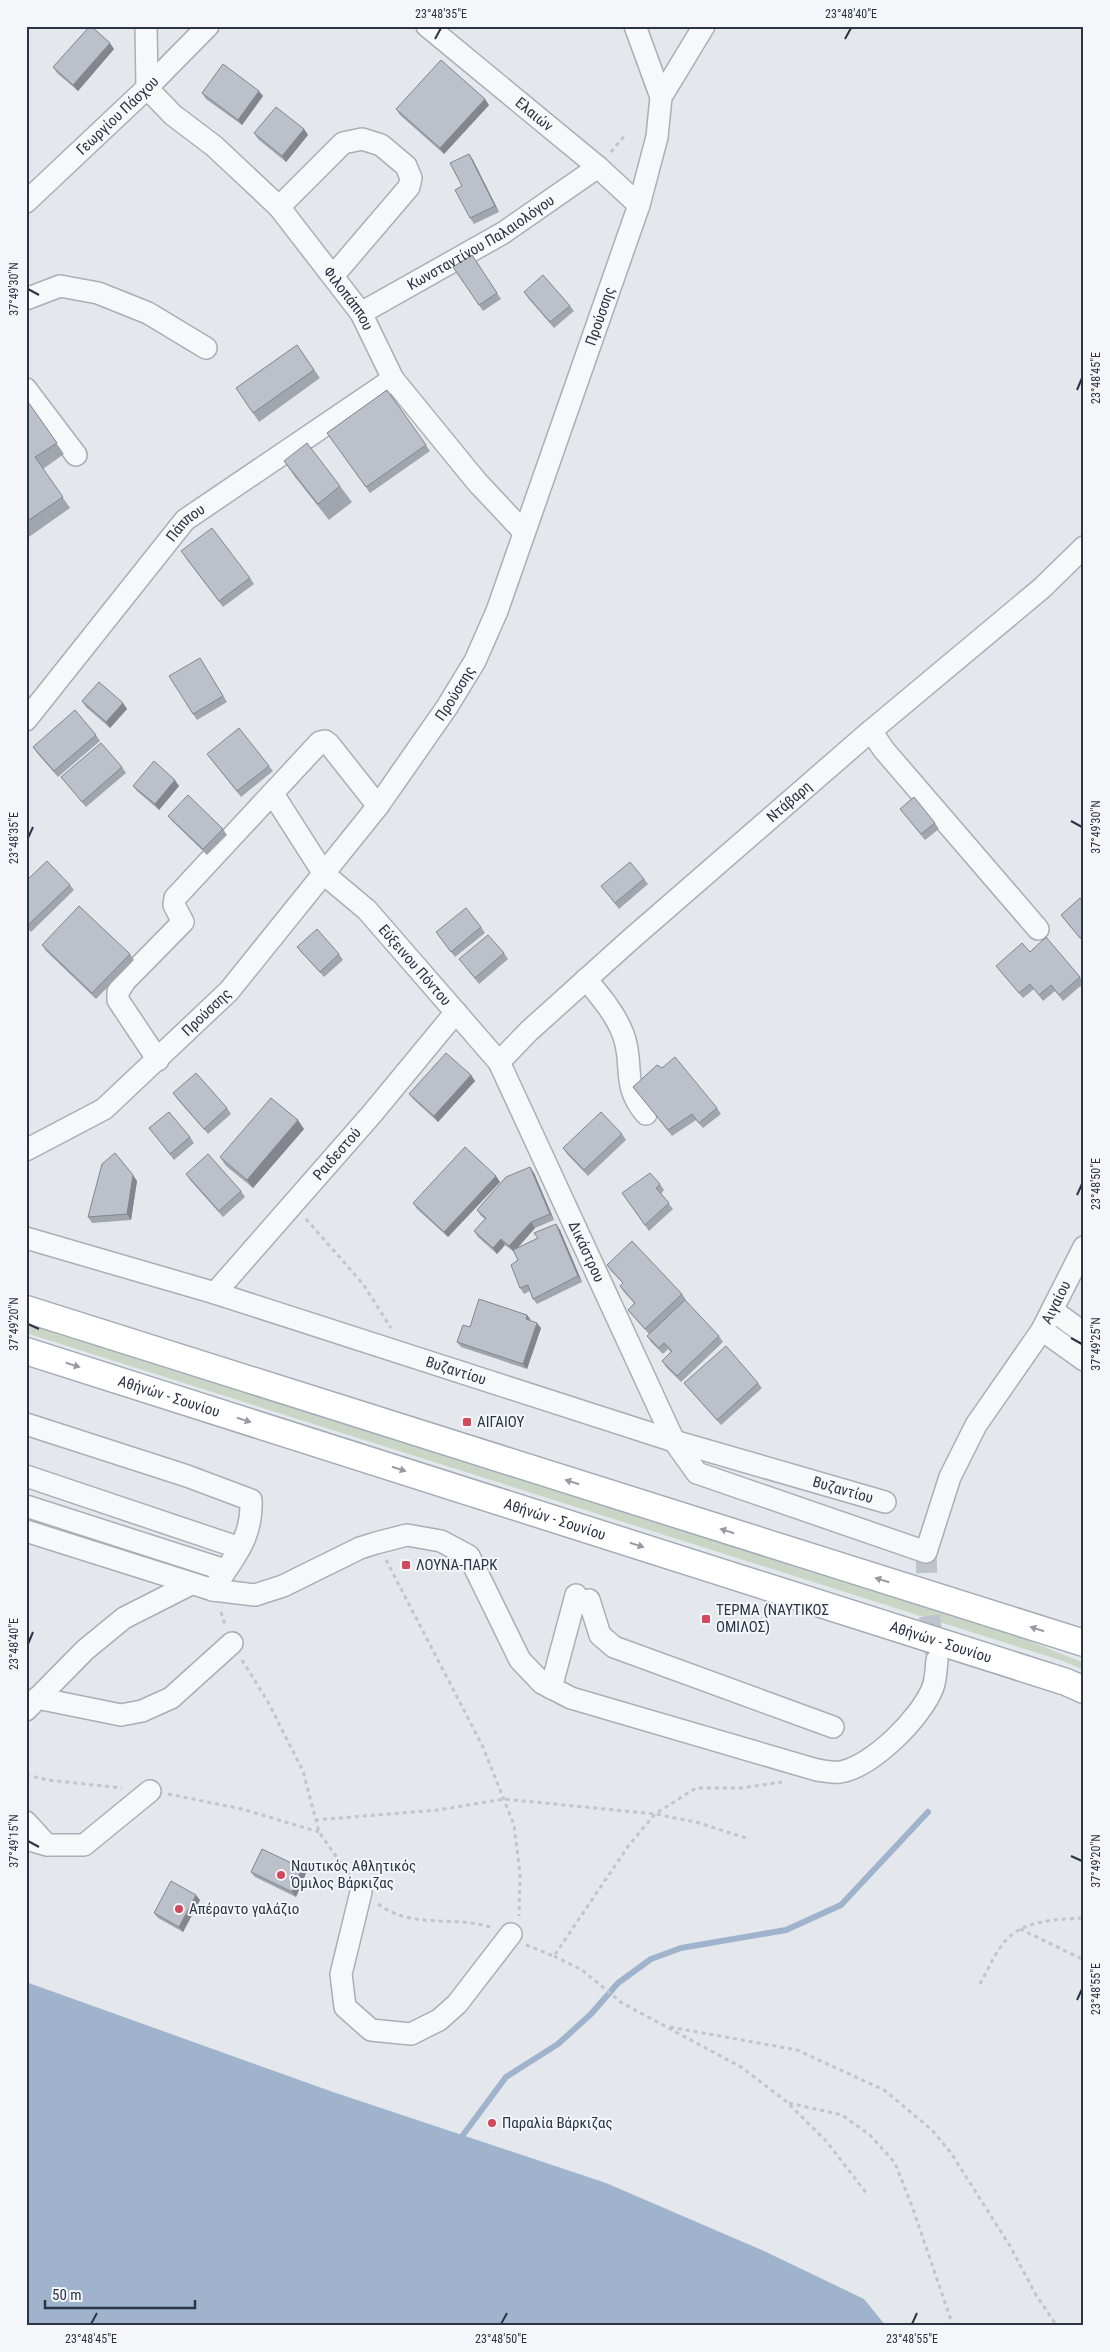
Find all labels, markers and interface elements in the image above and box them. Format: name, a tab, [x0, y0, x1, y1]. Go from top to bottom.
text: 23°48'35"E	[415, 7, 467, 21]
text: 23°48'40"E	[825, 7, 877, 21]
street label: Γεωργίου Πάσχου	[73, 72, 163, 159]
street label: Ελαιών	[512, 94, 557, 136]
street label: Κωνσταντίνου Παλαιολόγου	[404, 191, 558, 294]
text: 37°49'30"N	[7, 262, 21, 316]
street label: Φιλοπάππου	[319, 263, 377, 333]
street label: Προύσσης	[582, 284, 619, 348]
text: 23°48'45"E	[1089, 352, 1103, 404]
street label: Πάππου	[162, 500, 208, 545]
street label: Προύσσης	[431, 663, 479, 724]
street label: Ντάβαρη	[763, 777, 815, 826]
text: 37°49'30"N	[1089, 800, 1103, 854]
text: 23°48'35"E	[7, 812, 21, 864]
street label: Εύξεινου Πόντου	[375, 921, 455, 1009]
street label: Προύσσης	[178, 985, 235, 1040]
street label: Ραιδεστού	[309, 1124, 365, 1184]
text: 23°48'50"E	[1089, 1158, 1103, 1210]
street label: Δικάστρου	[565, 1218, 608, 1285]
street label: Αιγαίου	[1038, 1278, 1074, 1327]
text: 37°49'20"N	[7, 1297, 21, 1351]
text: 37°49'25"N	[1089, 1317, 1103, 1371]
street label: Βυζαντίου	[424, 1353, 488, 1389]
one-way arrow	[65, 1362, 80, 1370]
street label: Αθήνών - Σουνίου	[116, 1372, 222, 1421]
place label: ΑΙΓΑΙΟΥ	[477, 1413, 524, 1431]
marker: ΑΙΓΑΙΟΥ	[461, 1416, 473, 1428]
one-way arrow	[237, 1417, 252, 1424]
one-way arrow	[392, 1466, 407, 1474]
street label: Βυζαντίου	[811, 1473, 875, 1507]
one-way arrow	[565, 1477, 580, 1485]
street label: Αθήνών - Σουνίου	[502, 1495, 608, 1544]
one-way arrow	[720, 1526, 735, 1534]
one-way arrow	[630, 1542, 645, 1549]
place label: ΛΟΥΝΑ-ΠΑΡΚ	[416, 1556, 498, 1574]
marker: ΛΟΥΝΑ-ΠΑΡΚ	[400, 1559, 412, 1571]
one-way arrow	[875, 1575, 890, 1583]
place label: ΤΕΡΜΑ (ΝΑΥΤΙΚΟΣ ΟΜΙΛΟΣ)	[716, 1601, 829, 1636]
marker: ΤΕΡΜΑ (ΝΑΥΤΙΚΟΣ ΟΜΙΛΟΣ)	[700, 1613, 712, 1625]
text: 23°48'40"E	[7, 1618, 21, 1670]
street label: Αθήνών - Σουνίου	[888, 1618, 994, 1667]
one-way arrow	[1030, 1624, 1045, 1632]
text: 37°49'15"N	[7, 1814, 21, 1868]
text: 37°49'20"N	[1089, 1834, 1103, 1888]
place label: Ναυτικός Αθλητικός Όμιλος Βάρκιζας	[290, 1857, 416, 1892]
marker: Ναυτικός Αθλητικός Όμιλος Βάρκιζας	[275, 1869, 287, 1881]
place label: Απέραντο γαλάζιο	[189, 1900, 299, 1918]
marker: Απέραντο γαλάζιο	[173, 1903, 185, 1915]
text: 23°48'55"E	[1089, 1963, 1103, 2015]
place label: Παραλία Βάρκιζας	[502, 2114, 613, 2132]
marker: Παραλία Βάρκιζας	[486, 2117, 498, 2129]
scale bar	[45, 2277, 195, 2309]
text: 50 m	[52, 2286, 82, 2304]
text: 23°48'45"E	[65, 2332, 117, 2346]
text: 23°48'50"E	[475, 2332, 527, 2346]
text: 23°48'55"E	[886, 2332, 938, 2346]

